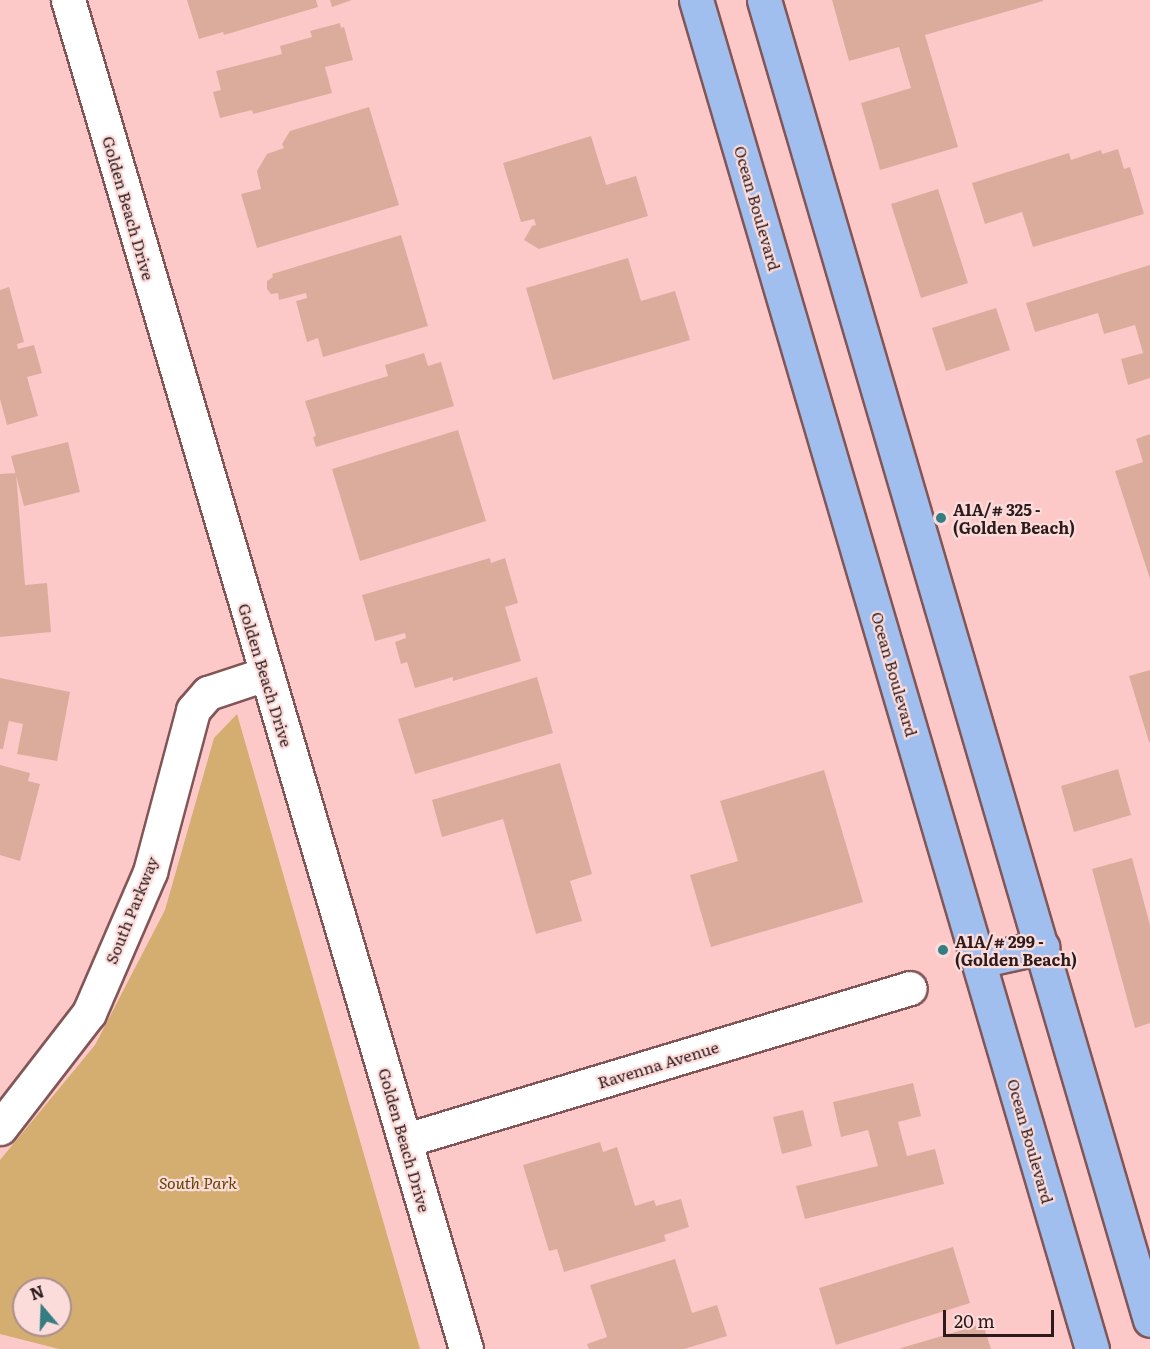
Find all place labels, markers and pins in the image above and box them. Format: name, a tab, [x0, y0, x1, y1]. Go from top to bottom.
place label: A1A/# 325 - (Golden Beach)	[953, 499, 1075, 537]
marker: A1A/# 325 - (Golden Beach)	[934, 511, 948, 525]
place label: A1A/# 299 - (Golden Beach)	[955, 931, 1077, 969]
marker: A1A/# 299 - (Golden Beach)	[936, 943, 950, 957]

